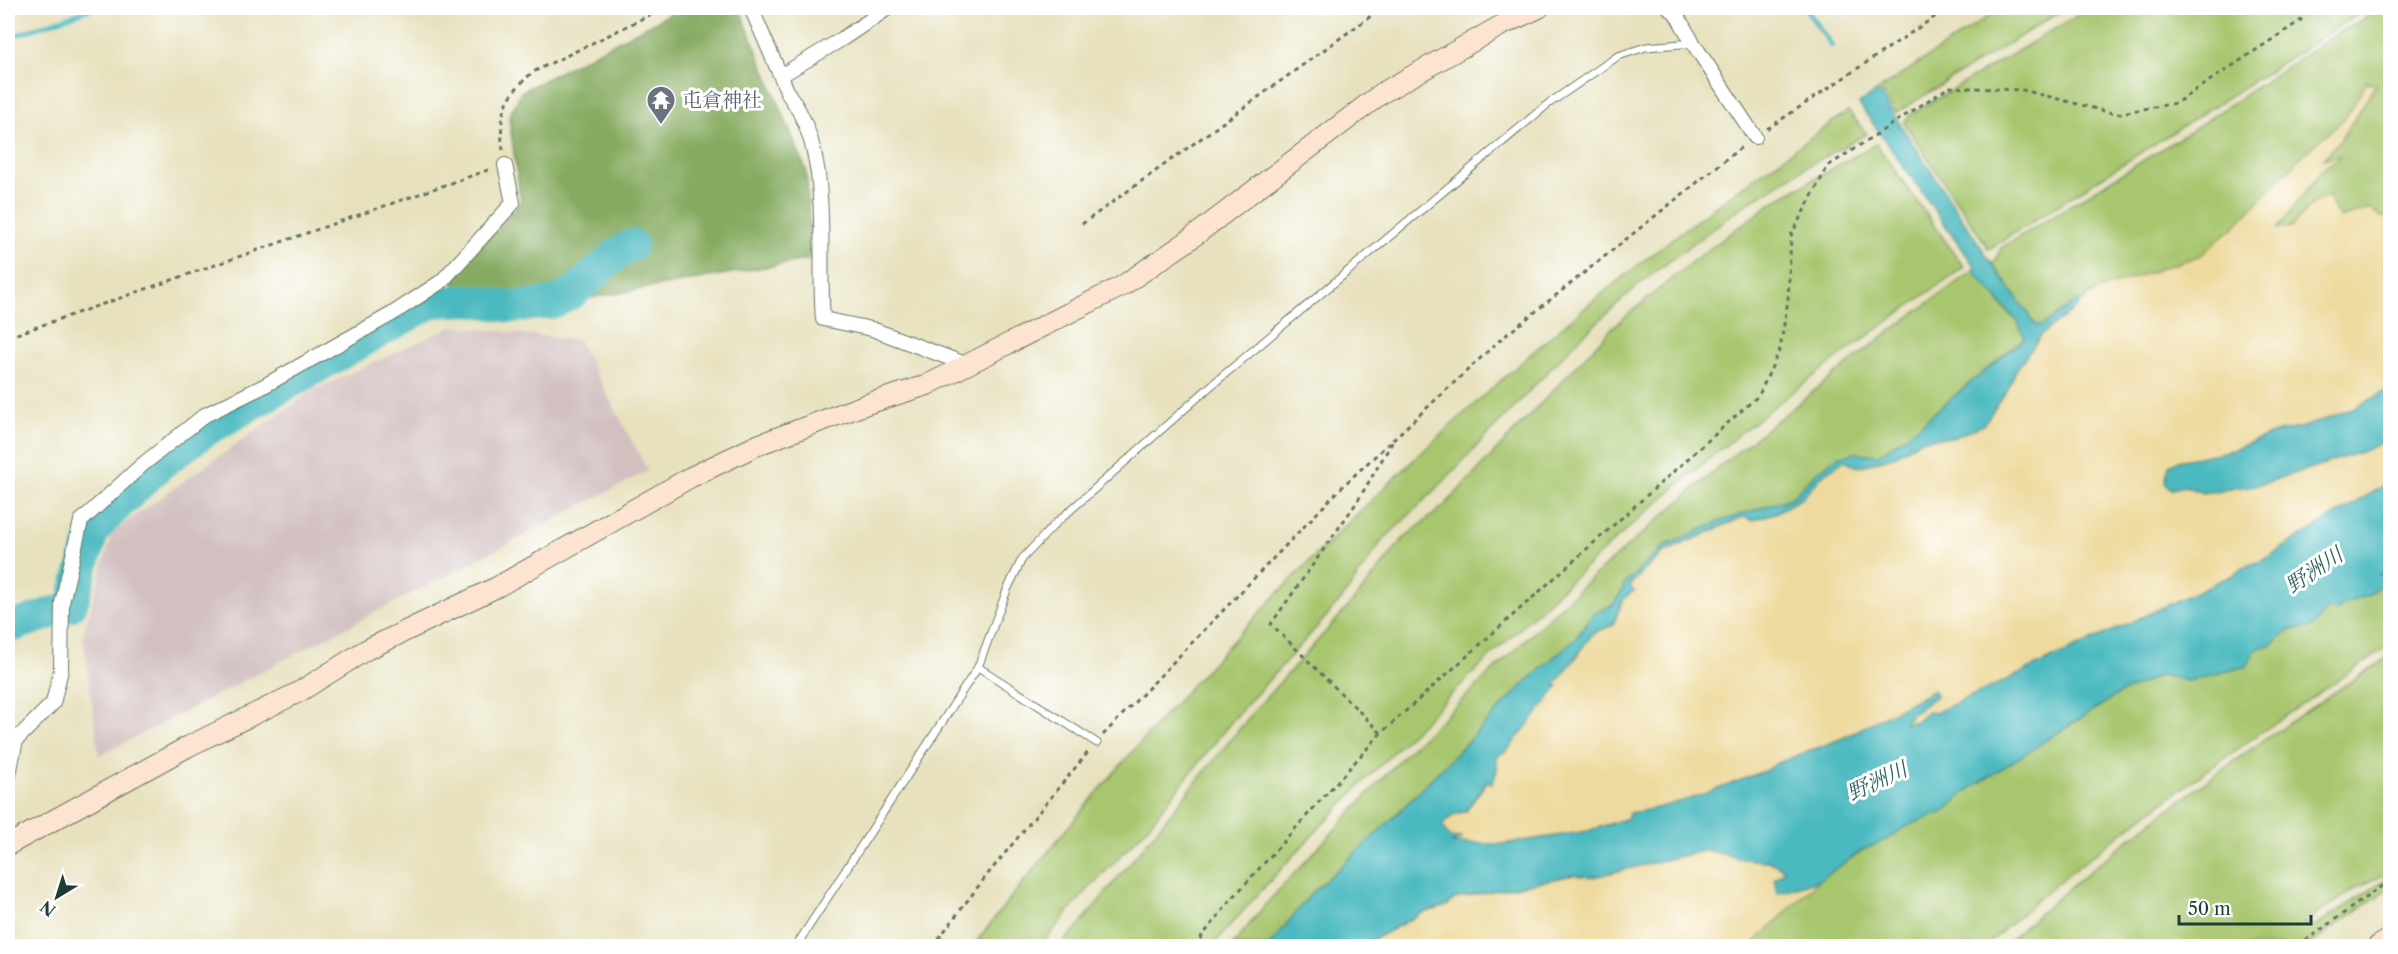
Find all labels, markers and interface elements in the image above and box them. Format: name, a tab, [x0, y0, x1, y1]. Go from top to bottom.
temple icon: 屯倉神社	[645, 84, 677, 126]
place label: 屯倉神社	[682, 88, 762, 112]
water label: 野洲川	[2281, 541, 2349, 598]
water label: 野洲川	[1843, 756, 1913, 806]
north arrow	[27, 867, 87, 927]
scale bar	[2179, 888, 2311, 926]
text: N	[36, 897, 59, 921]
text: 50 m	[2188, 898, 2231, 920]

